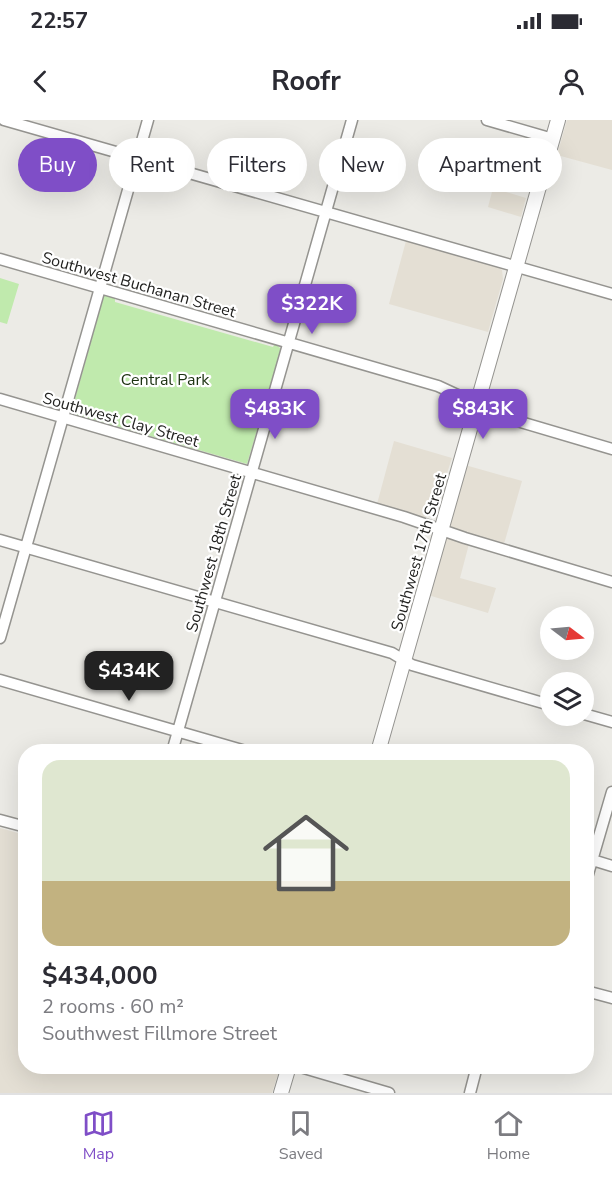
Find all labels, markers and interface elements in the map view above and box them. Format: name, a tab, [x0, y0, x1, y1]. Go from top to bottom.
text: 22:57	[30, 6, 88, 36]
text: Roofr	[271, 63, 341, 100]
icon: back	[24, 65, 57, 98]
icon: person	[555, 65, 588, 98]
chip: Buy	[18, 138, 97, 192]
chip: Rent	[109, 138, 195, 192]
chip: Filters	[207, 138, 307, 192]
chip: New	[319, 138, 406, 192]
chip: Apartment	[418, 138, 562, 192]
street label: Southwest Buchanan Street	[39, 247, 239, 323]
pin: $322K	[270, 284, 354, 335]
text: $322K	[281, 290, 343, 317]
park label: Central Park	[121, 369, 210, 391]
street label: Southwest Clay Street	[40, 387, 202, 453]
pin: $483K	[233, 389, 317, 440]
pin: $843K	[441, 389, 525, 440]
text: $483K	[244, 395, 306, 422]
text: $843K	[452, 395, 514, 422]
street label: Southwest 17th Street	[386, 470, 452, 634]
street label: Southwest 18th Street	[181, 471, 247, 635]
north arrow	[540, 606, 594, 660]
map controls	[540, 606, 594, 726]
pin: $434K	[87, 651, 171, 702]
text: $434K	[98, 657, 160, 684]
button: layers	[540, 672, 594, 726]
icon: home	[252, 799, 360, 907]
text: $434,000	[42, 958, 158, 993]
text: 2 rooms · 60 m²	[42, 993, 184, 1020]
text: Southwest Fillmore Street	[42, 1020, 277, 1047]
tab: Map	[82, 1107, 115, 1165]
tab: Saved	[279, 1107, 323, 1165]
tab: Home	[487, 1107, 530, 1165]

